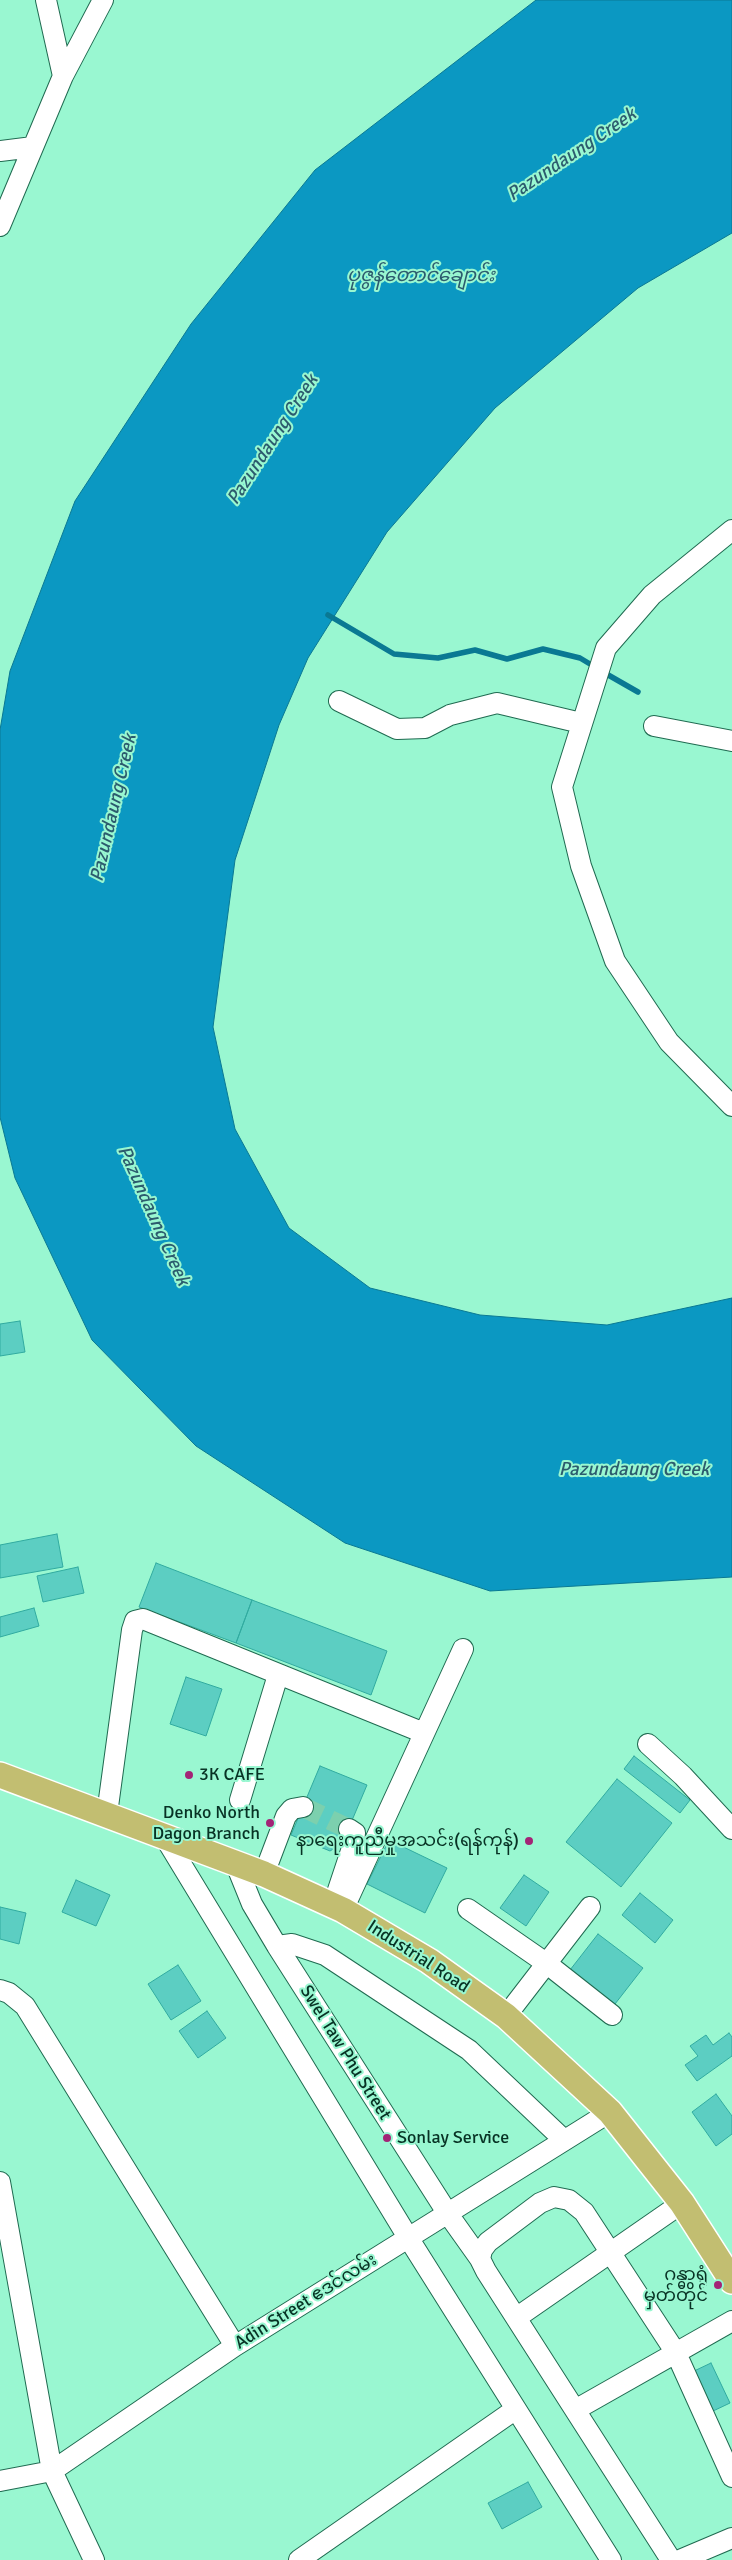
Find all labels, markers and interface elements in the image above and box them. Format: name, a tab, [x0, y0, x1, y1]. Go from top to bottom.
water label: Pazundaung Creek	[503, 103, 641, 207]
water label: ပုဇွန်တောင်ချောင်း	[347, 265, 495, 287]
water label: Pazundaung Creek	[222, 371, 324, 509]
water label: Pazundaung Creek	[86, 732, 142, 884]
water label: Pazundaung Creek	[112, 1143, 194, 1289]
water label: Pazundaung Creek	[559, 1459, 709, 1481]
place label: 3K CAFE	[199, 1764, 265, 1786]
marker: 3K CAFE	[183, 1769, 195, 1781]
place label: Denko North Dagon Branch	[152, 1802, 260, 1845]
marker: Denko North Dagon Branch	[264, 1817, 276, 1829]
place label: နာရေးကူညီမှုအသင်း(ရန်ကုန်)	[296, 1830, 519, 1852]
marker: နာရေးကူညီမှုအသင်း(ရန်ကုန်)	[523, 1835, 535, 1847]
street label: Industrial Road	[363, 1916, 473, 1998]
street label: Swel Taw Phu Street	[295, 1982, 395, 2124]
place label: Sonlay Service	[397, 2127, 509, 2149]
marker: Sonlay Service	[381, 2132, 393, 2144]
street label: Adin Street ဧဒင်လမ်း	[231, 2250, 381, 2354]
place label: ဂန္ဓာရုံ မှတ်တိုင်	[644, 2264, 708, 2306]
marker: ဂန္ဓာရုံ မှတ်တိုင်	[712, 2279, 724, 2291]

